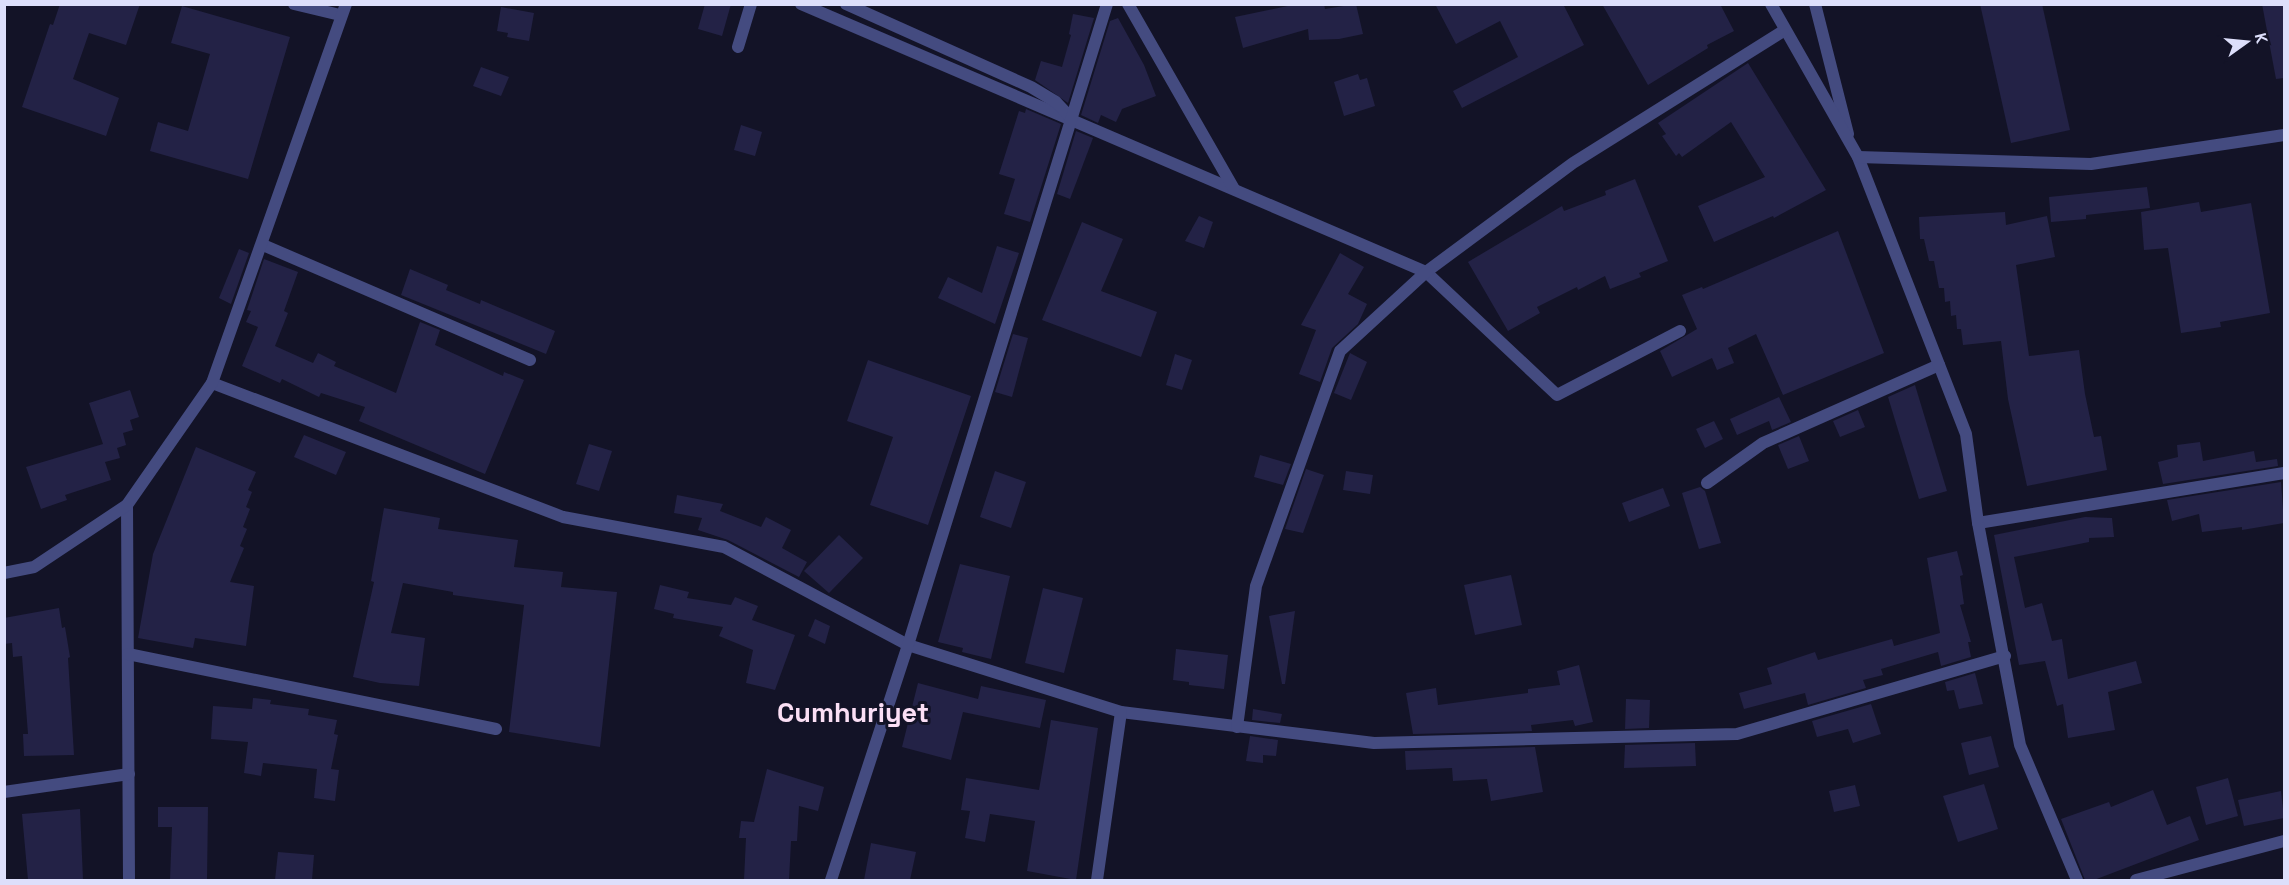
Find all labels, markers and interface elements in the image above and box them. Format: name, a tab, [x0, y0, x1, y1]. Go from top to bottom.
north arrow	[2217, 12, 2277, 72]
text: K	[2250, 31, 2272, 46]
district label: Cumhuriyet	[777, 695, 929, 730]

